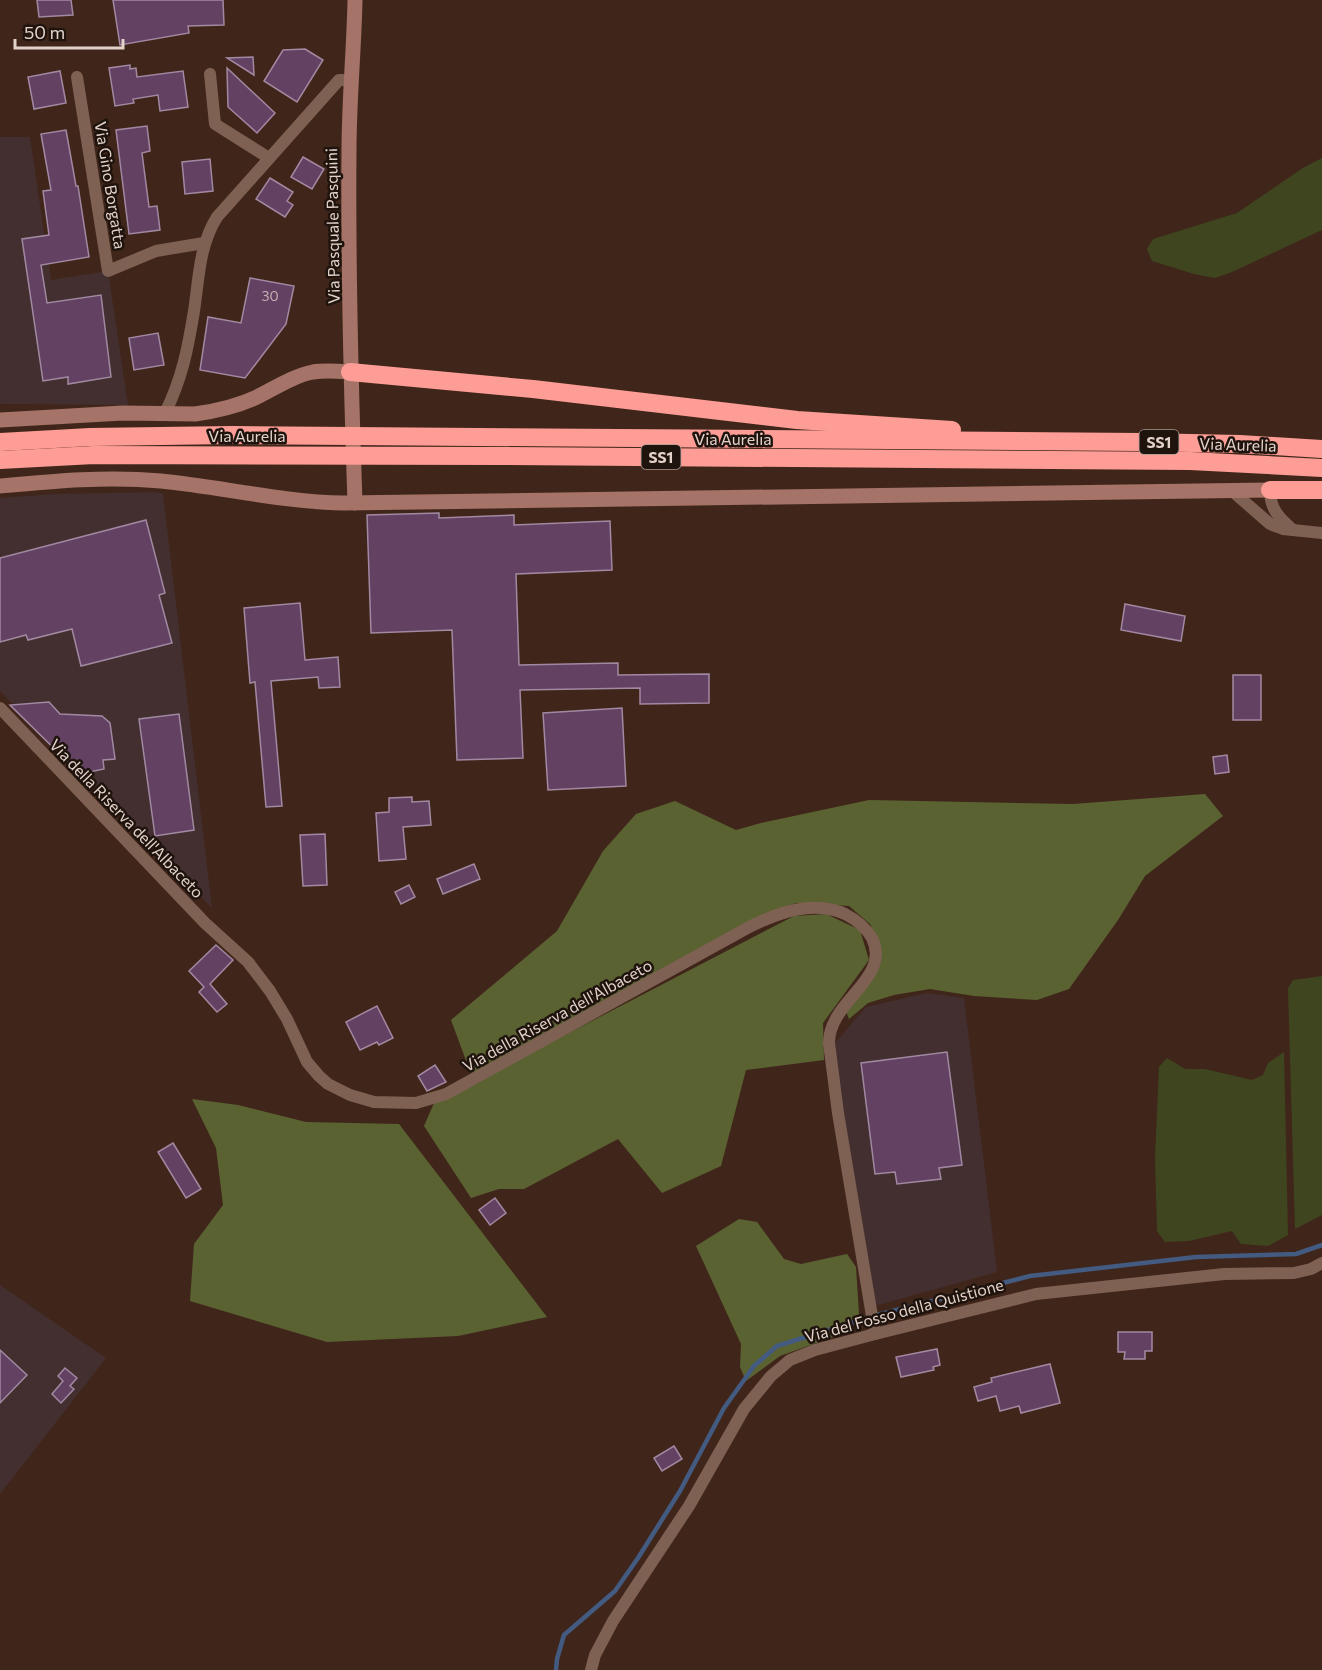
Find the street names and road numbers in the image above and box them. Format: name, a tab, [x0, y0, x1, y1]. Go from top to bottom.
street label: Via Gino Borgatta	[92, 120, 130, 250]
street label: Via Pasquale Pasquini	[321, 148, 343, 304]
street label: Via Aurelia	[208, 426, 286, 445]
street label: Via Aurelia	[694, 429, 772, 448]
road number: SS1	[1140, 430, 1178, 454]
street label: Via Aurelia	[1199, 433, 1277, 455]
road number: SS1	[642, 445, 680, 469]
street label: Via della Riserva dell'Albaceto	[46, 735, 208, 901]
street label: Via della Riserva dell'Albaceto	[459, 955, 655, 1075]
street label: Via del Fosso della Quistione	[802, 1274, 1006, 1346]

